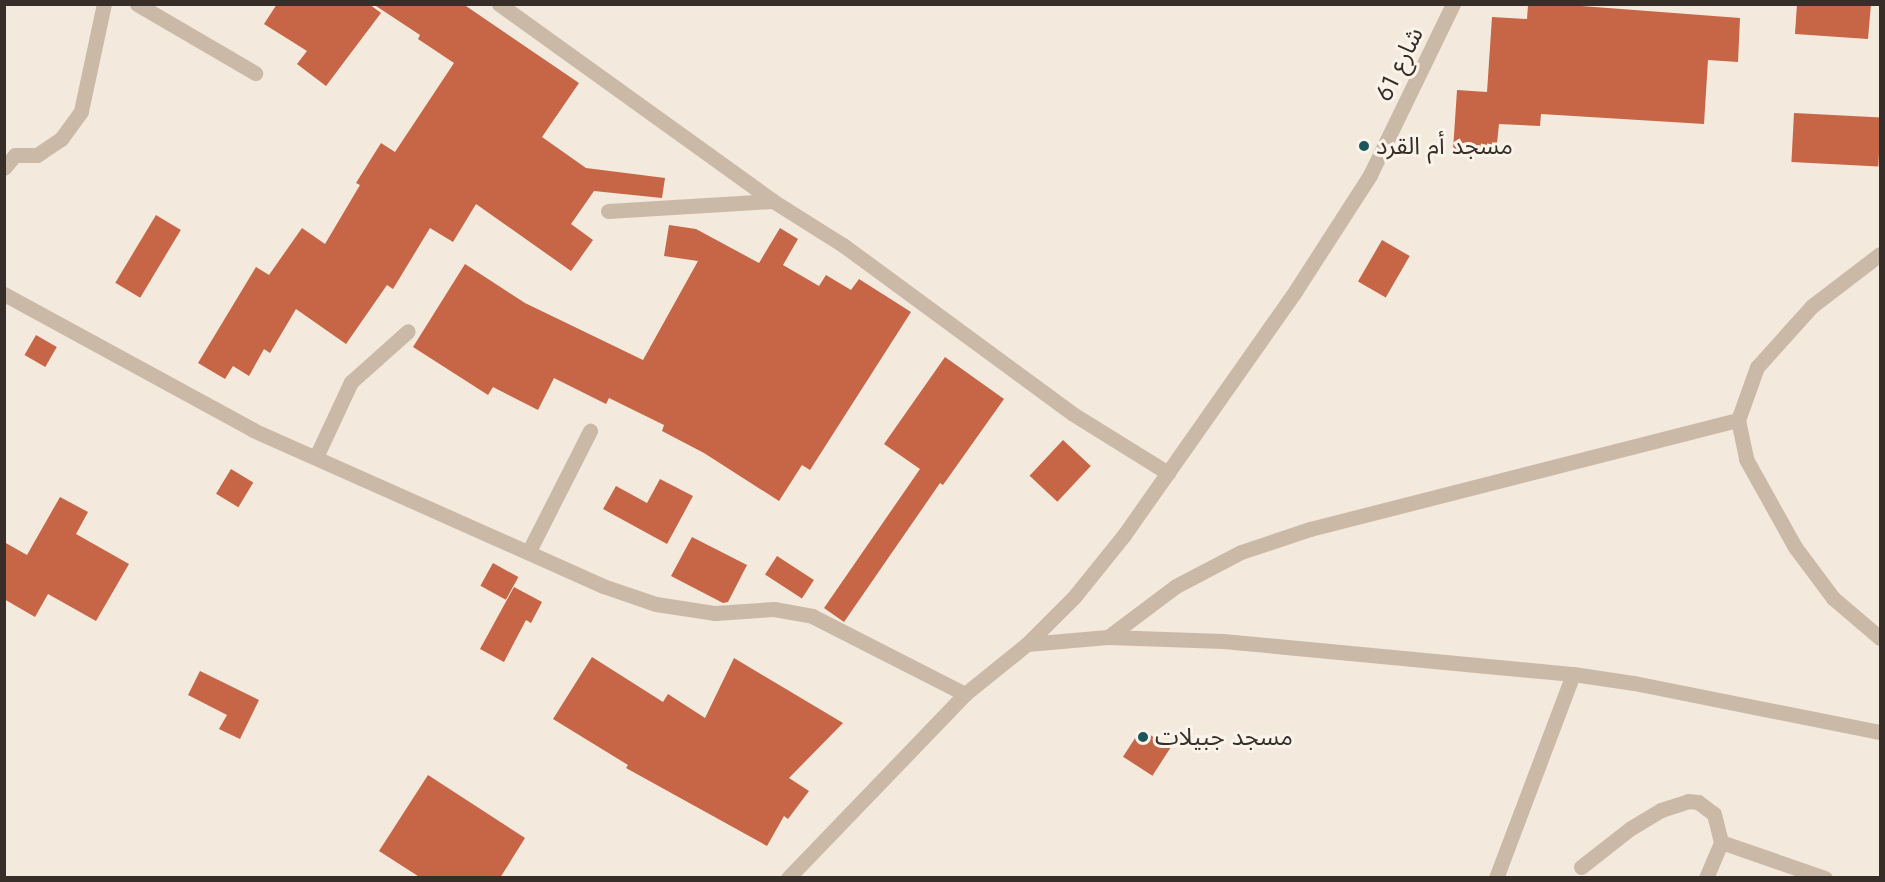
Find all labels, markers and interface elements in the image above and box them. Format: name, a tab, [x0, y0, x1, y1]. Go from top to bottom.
street label: شارع 61	[1369, 22, 1429, 106]
place label: مسجد أم القرد	[1376, 132, 1513, 160]
marker: مسجد أم القرد	[1357, 139, 1371, 153]
place label: مسجد جبيلات	[1155, 723, 1293, 751]
marker: مسجد جبيلات	[1136, 730, 1150, 744]

